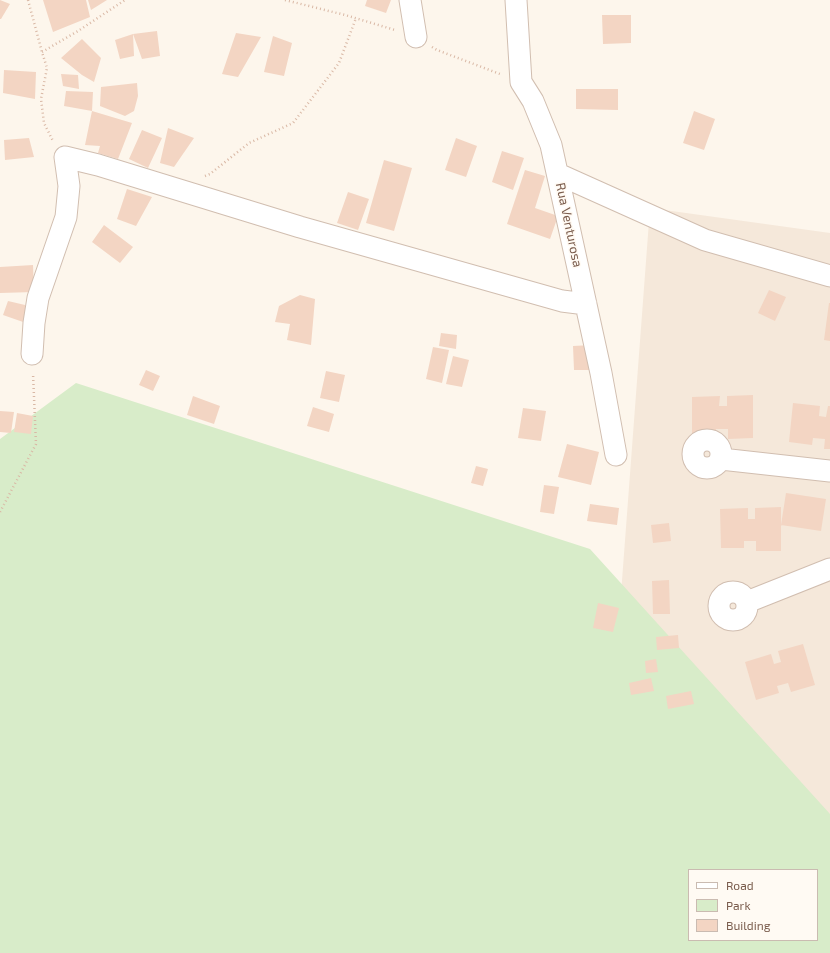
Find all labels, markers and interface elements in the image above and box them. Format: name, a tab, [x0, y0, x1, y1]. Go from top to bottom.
street label: Rua Venturosa	[552, 181, 586, 269]
legend	[688, 869, 818, 941]
text: Road	[726, 878, 754, 892]
text: Park	[726, 898, 751, 912]
text: Building	[726, 918, 770, 932]

